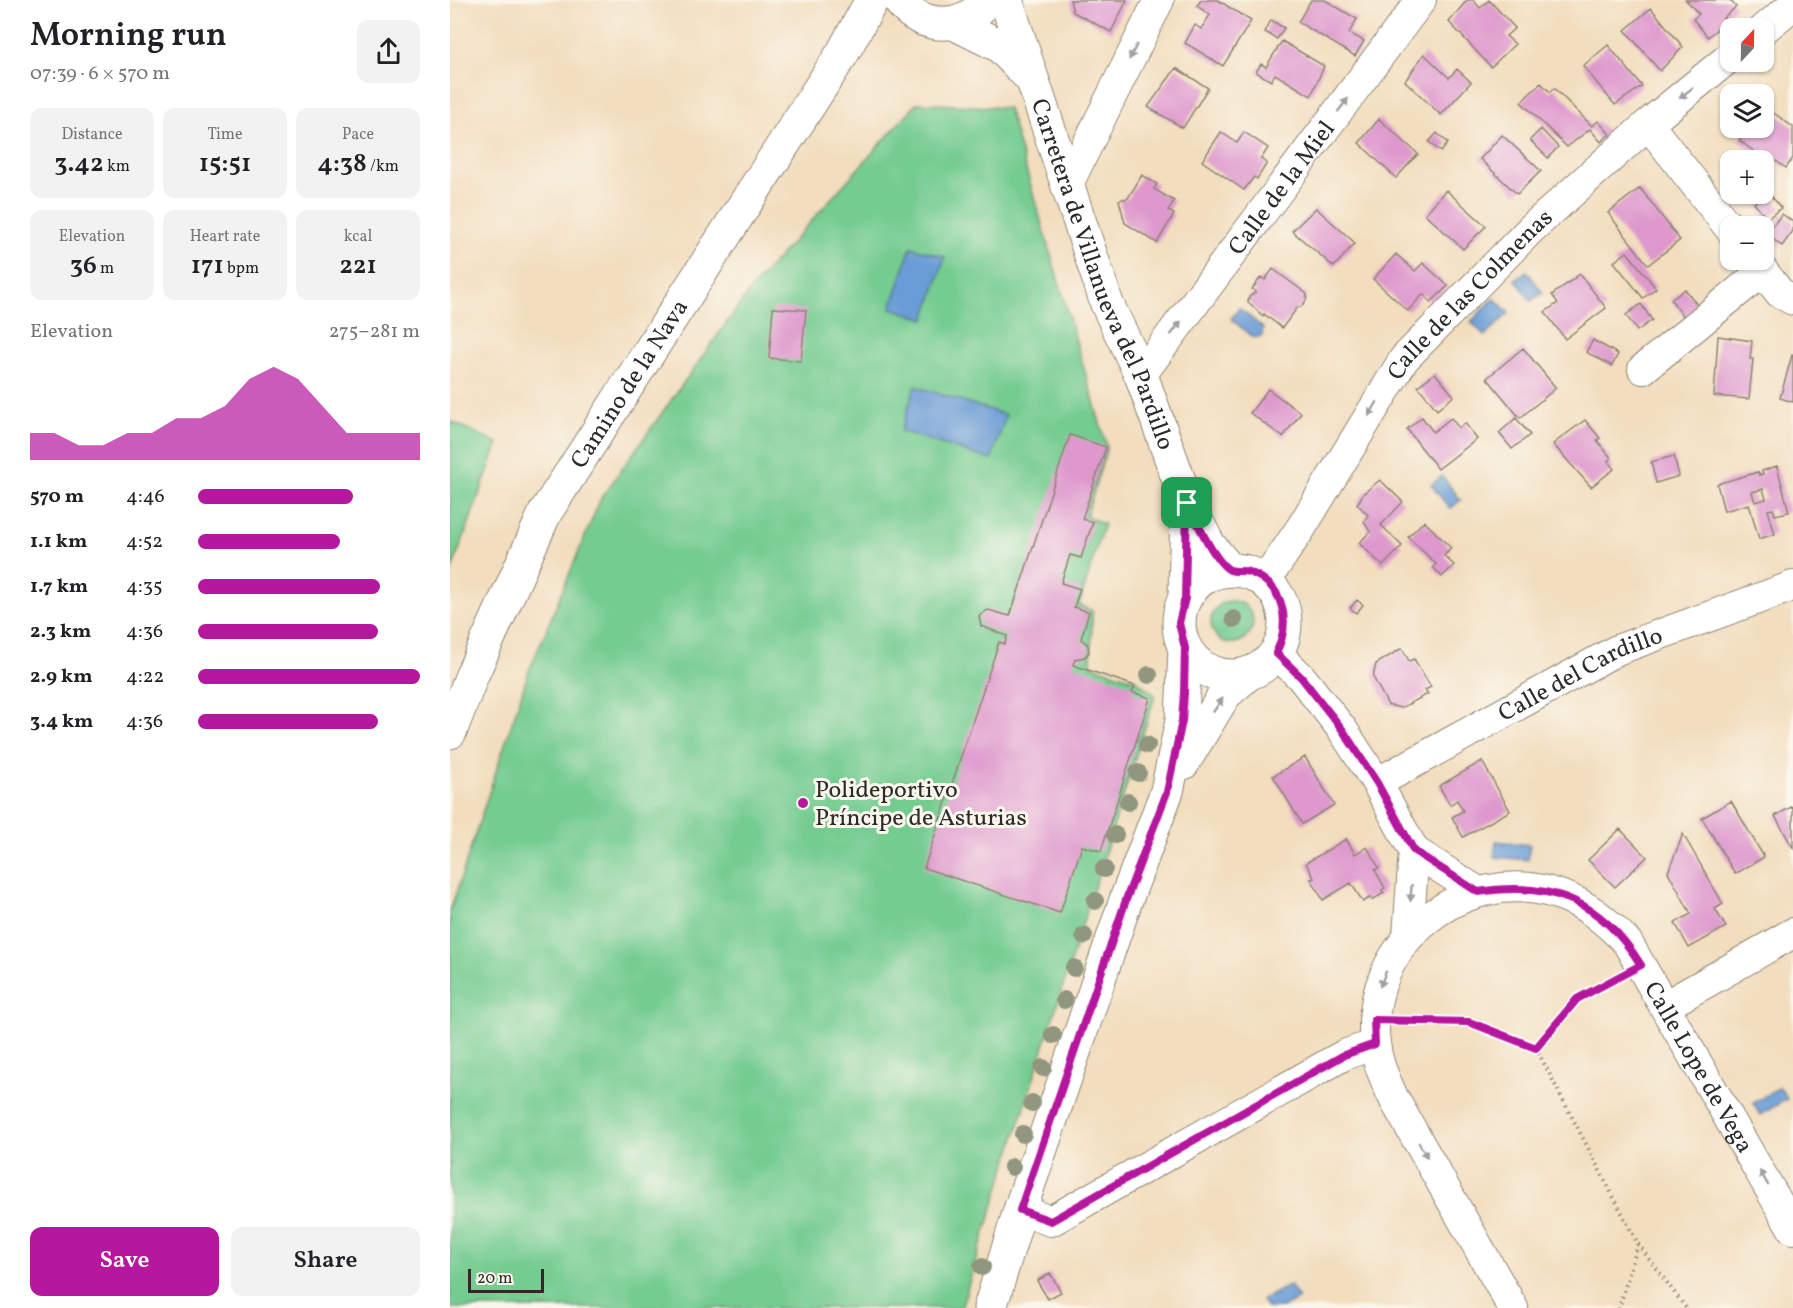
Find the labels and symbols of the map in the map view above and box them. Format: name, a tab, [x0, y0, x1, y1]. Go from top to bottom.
north arrow	[1720, 18, 1774, 72]
one-way arrow	[1128, 44, 1138, 61]
one-way arrow	[1679, 86, 1694, 99]
street label: Carretera de Villanueva del Pardillo	[1021, 95, 1182, 455]
one-way arrow	[1337, 97, 1349, 113]
street label: Calle de la Miel	[1221, 114, 1344, 263]
street label: Calle de las Colmenas	[1380, 202, 1561, 387]
street label: Camino de la Nava	[563, 293, 698, 476]
one-way arrow	[1169, 321, 1181, 336]
one-way arrow	[1368, 401, 1379, 417]
pin	[1161, 477, 1212, 528]
street label: Calle del Cardillo	[1493, 620, 1668, 731]
one-way arrow	[1212, 697, 1223, 713]
place label: Polideportivo Príncipe de Asturias	[815, 774, 1027, 836]
marker: Polideportivo Príncipe de Asturias	[796, 796, 810, 810]
one-way arrow	[1406, 884, 1415, 903]
one-way arrow	[1378, 970, 1387, 988]
street label: Calle Lope de Vega	[1634, 976, 1761, 1160]
one-way arrow	[1418, 1142, 1428, 1159]
one-way arrow	[1759, 1169, 1769, 1186]
scale bar	[468, 1266, 544, 1294]

